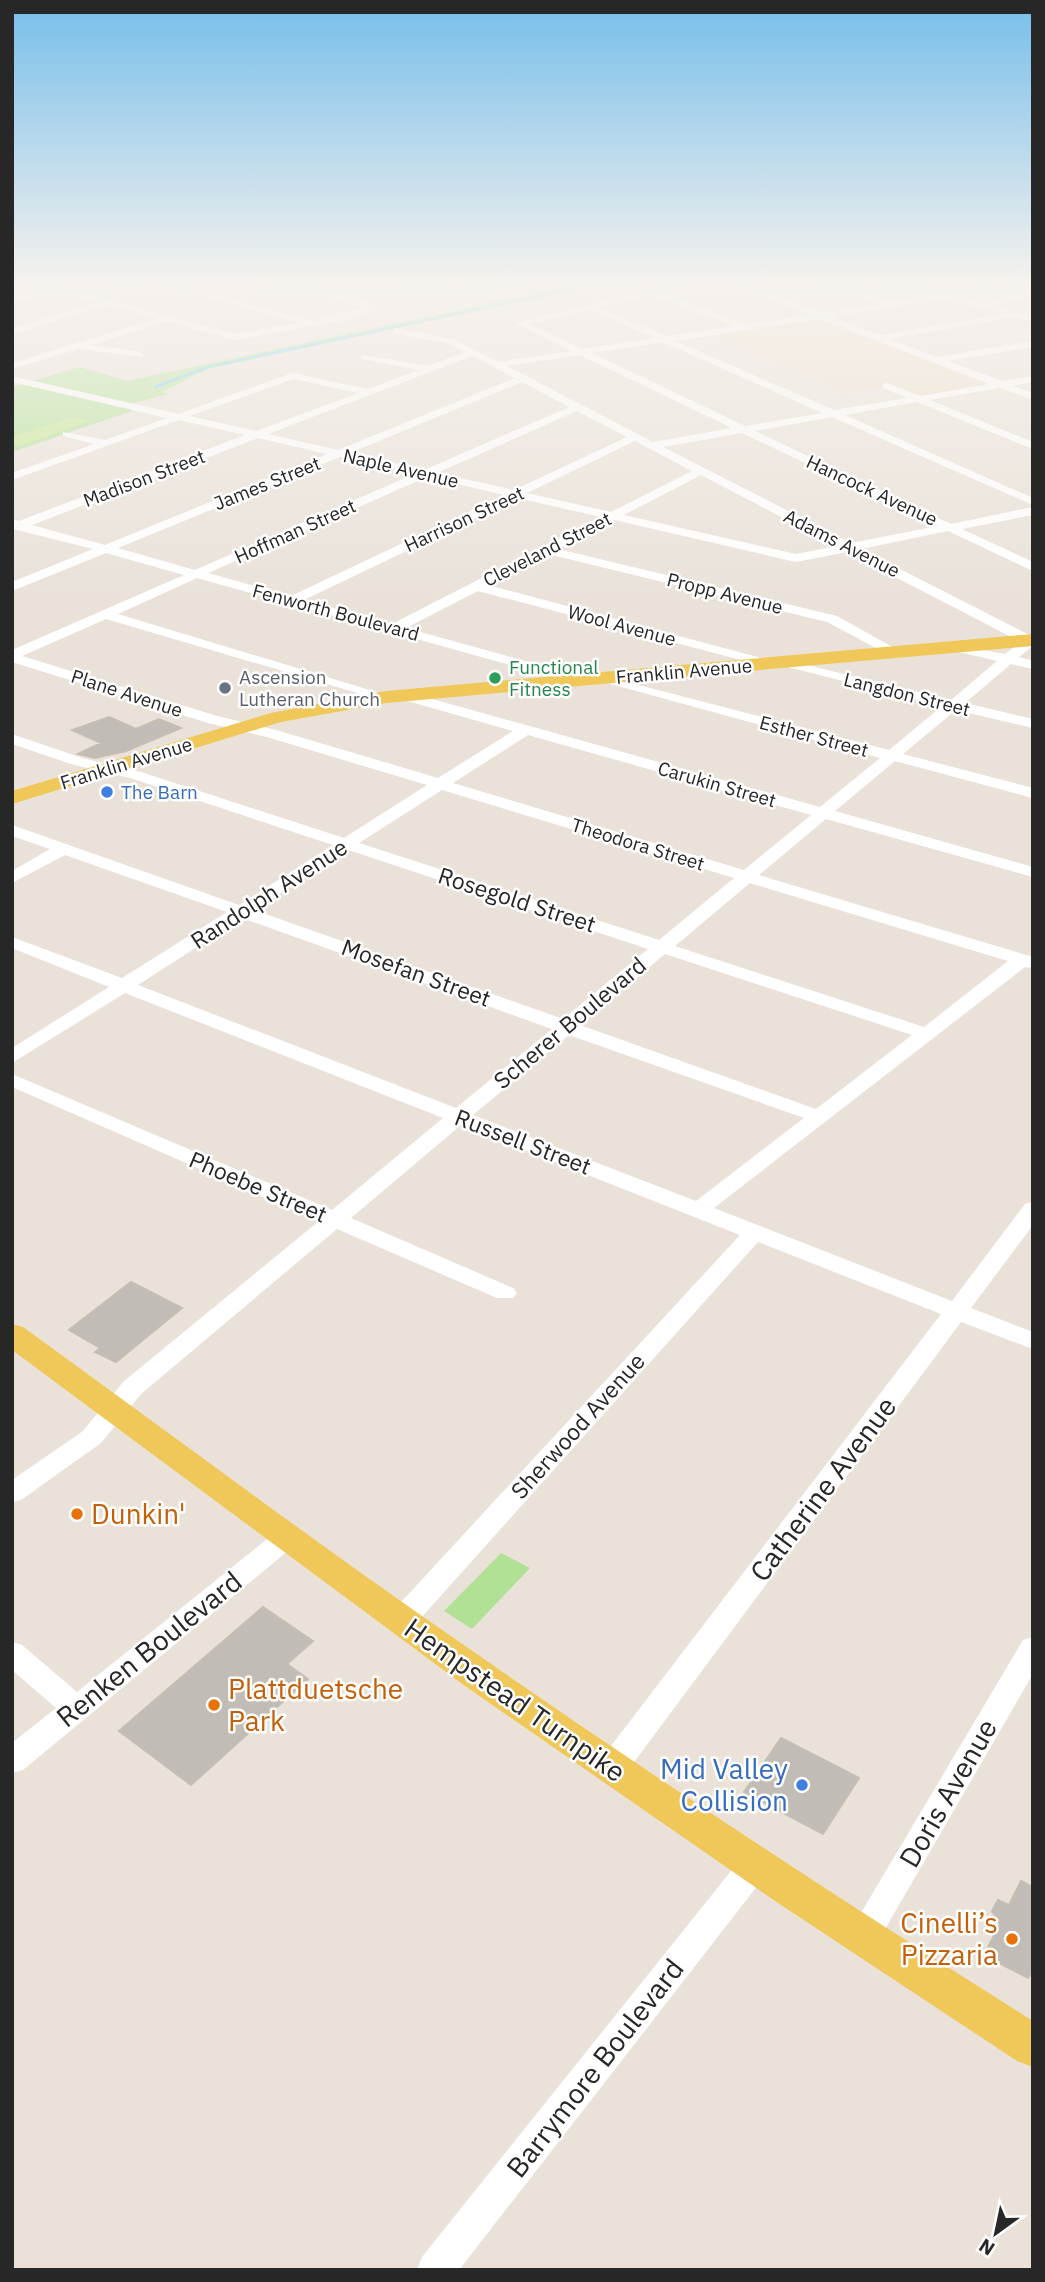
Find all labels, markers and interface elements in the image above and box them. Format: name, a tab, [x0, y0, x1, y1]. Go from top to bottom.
street label: Naple Avenue	[341, 443, 461, 493]
street label: Madison Street	[80, 444, 208, 512]
street label: Hancock Avenue	[803, 449, 941, 531]
street label: James Street	[210, 451, 324, 515]
street label: Harrison Street	[400, 481, 528, 557]
street label: Hoffman Street	[231, 494, 359, 568]
street label: Adams Avenue	[780, 503, 904, 583]
street label: Cleveland Street	[479, 506, 615, 592]
street label: Propp Avenue	[664, 567, 786, 619]
street label: Fenworth Boulevard	[250, 578, 422, 646]
street label: Wool Avenue	[565, 599, 679, 651]
street label: Franklin Avenue	[615, 653, 753, 689]
place label: Functional Fitness	[509, 655, 598, 701]
street label: Plane Avenue	[68, 664, 186, 722]
place label: Ascension Lutheran Church	[239, 665, 380, 711]
street label: Langdon Street	[841, 667, 973, 721]
marker: Functional Fitness	[487, 670, 503, 686]
marker: Ascension Lutheran Church	[217, 680, 233, 696]
street label: Esther Street	[757, 710, 871, 762]
street label: Franklin Avenue	[57, 732, 195, 794]
street label: Carukin Street	[655, 756, 779, 812]
place label: The Barn	[121, 780, 198, 804]
marker: The Barn	[99, 784, 115, 800]
street label: Theodora Street	[568, 812, 708, 876]
street label: Randolph Avenue	[184, 831, 353, 955]
street label: Rosegold Street	[435, 859, 600, 939]
street label: Mosefan Street	[338, 931, 495, 1013]
street label: Scherer Boulevard	[487, 950, 652, 1095]
street label: Russell Street	[451, 1101, 596, 1181]
street label: Phoebe Street	[185, 1144, 332, 1229]
street label: Sherwood Avenue	[504, 1346, 651, 1505]
street label: Catherine Avenue	[741, 1389, 904, 1589]
place label: Dunkin'	[91, 1495, 186, 1532]
marker: Dunkin'	[69, 1506, 85, 1522]
street label: Renken Boulevard	[48, 1562, 249, 1735]
street label: Hempstead Turnpike	[397, 1609, 633, 1790]
place label: Plattduetsche Park	[228, 1670, 403, 1739]
marker: Plattduetsche Park	[206, 1697, 222, 1713]
street label: Doris Avenue	[890, 1712, 1005, 1874]
place label: Mid Valley Collision	[660, 1750, 788, 1819]
marker: Mid Valley Collision	[794, 1777, 810, 1793]
place label: Cinelli’s Pizzaria	[900, 1904, 998, 1973]
marker: Cinelli’s Pizzaria	[1004, 1931, 1020, 1947]
street label: Barrymore Boulevard	[498, 1951, 692, 2185]
north arrow	[961, 2198, 1031, 2268]
text: N	[974, 2233, 999, 2261]

